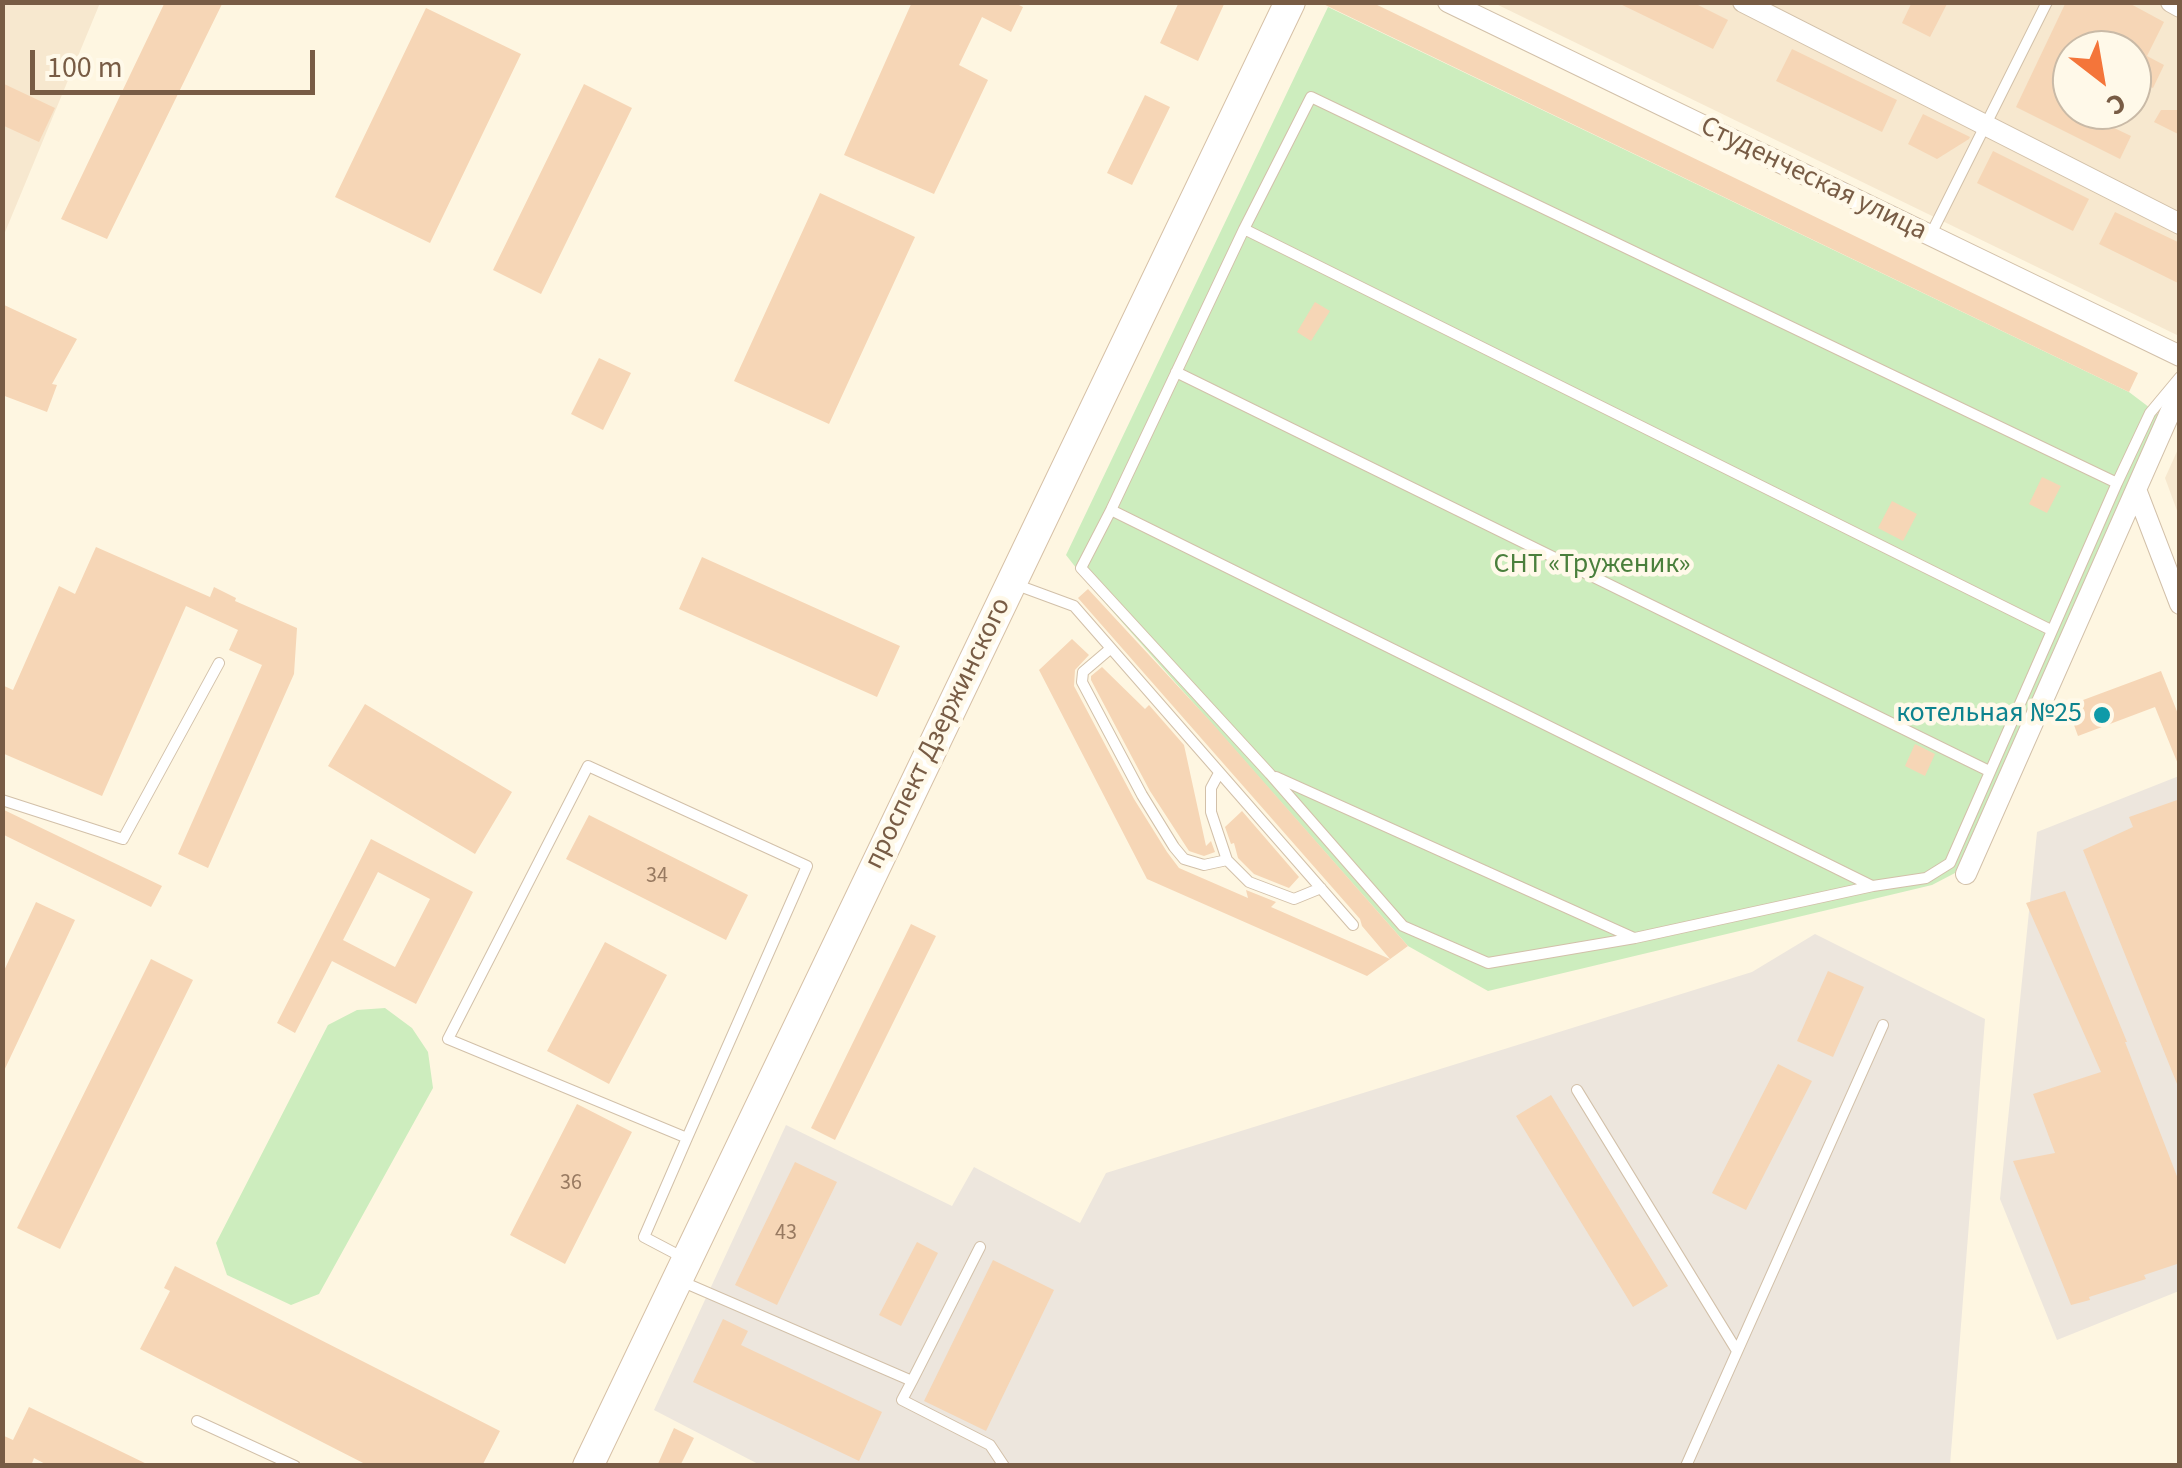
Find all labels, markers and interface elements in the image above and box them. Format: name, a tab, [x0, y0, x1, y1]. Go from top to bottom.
scale bar	[35, 30, 320, 92]
north arrow	[2052, 30, 2152, 130]
text: 100 m	[47, 46, 123, 89]
text: С	[2099, 83, 2134, 125]
street label: Студенческая улица	[1694, 111, 1932, 249]
park label: СНТ «Труженик»	[1493, 549, 1691, 583]
street label: проспект Дзержинского	[859, 593, 1019, 875]
place label: котельная №25	[1896, 698, 2082, 732]
marker: котельная №25	[2091, 704, 2113, 726]
house number: 34	[646, 864, 668, 890]
house number: 36	[560, 1171, 582, 1197]
house number: 43	[775, 1221, 797, 1247]

